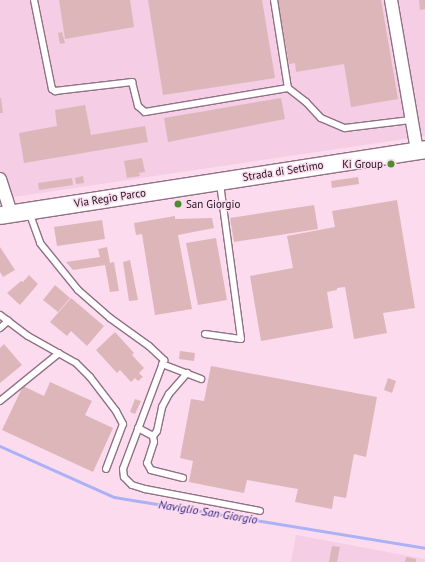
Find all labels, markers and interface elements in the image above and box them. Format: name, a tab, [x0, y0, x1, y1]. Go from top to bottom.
place label: Ki Group	[342, 157, 383, 171]
street label: Strada di Settimo	[242, 158, 324, 184]
marker: Ki Group	[386, 159, 396, 169]
street label: Via Regio Parco	[73, 186, 147, 210]
place label: San Giorgio	[186, 197, 240, 211]
marker: San Giorgio	[173, 199, 183, 209]
water label: Naviglio San Giorgio	[157, 497, 259, 527]

